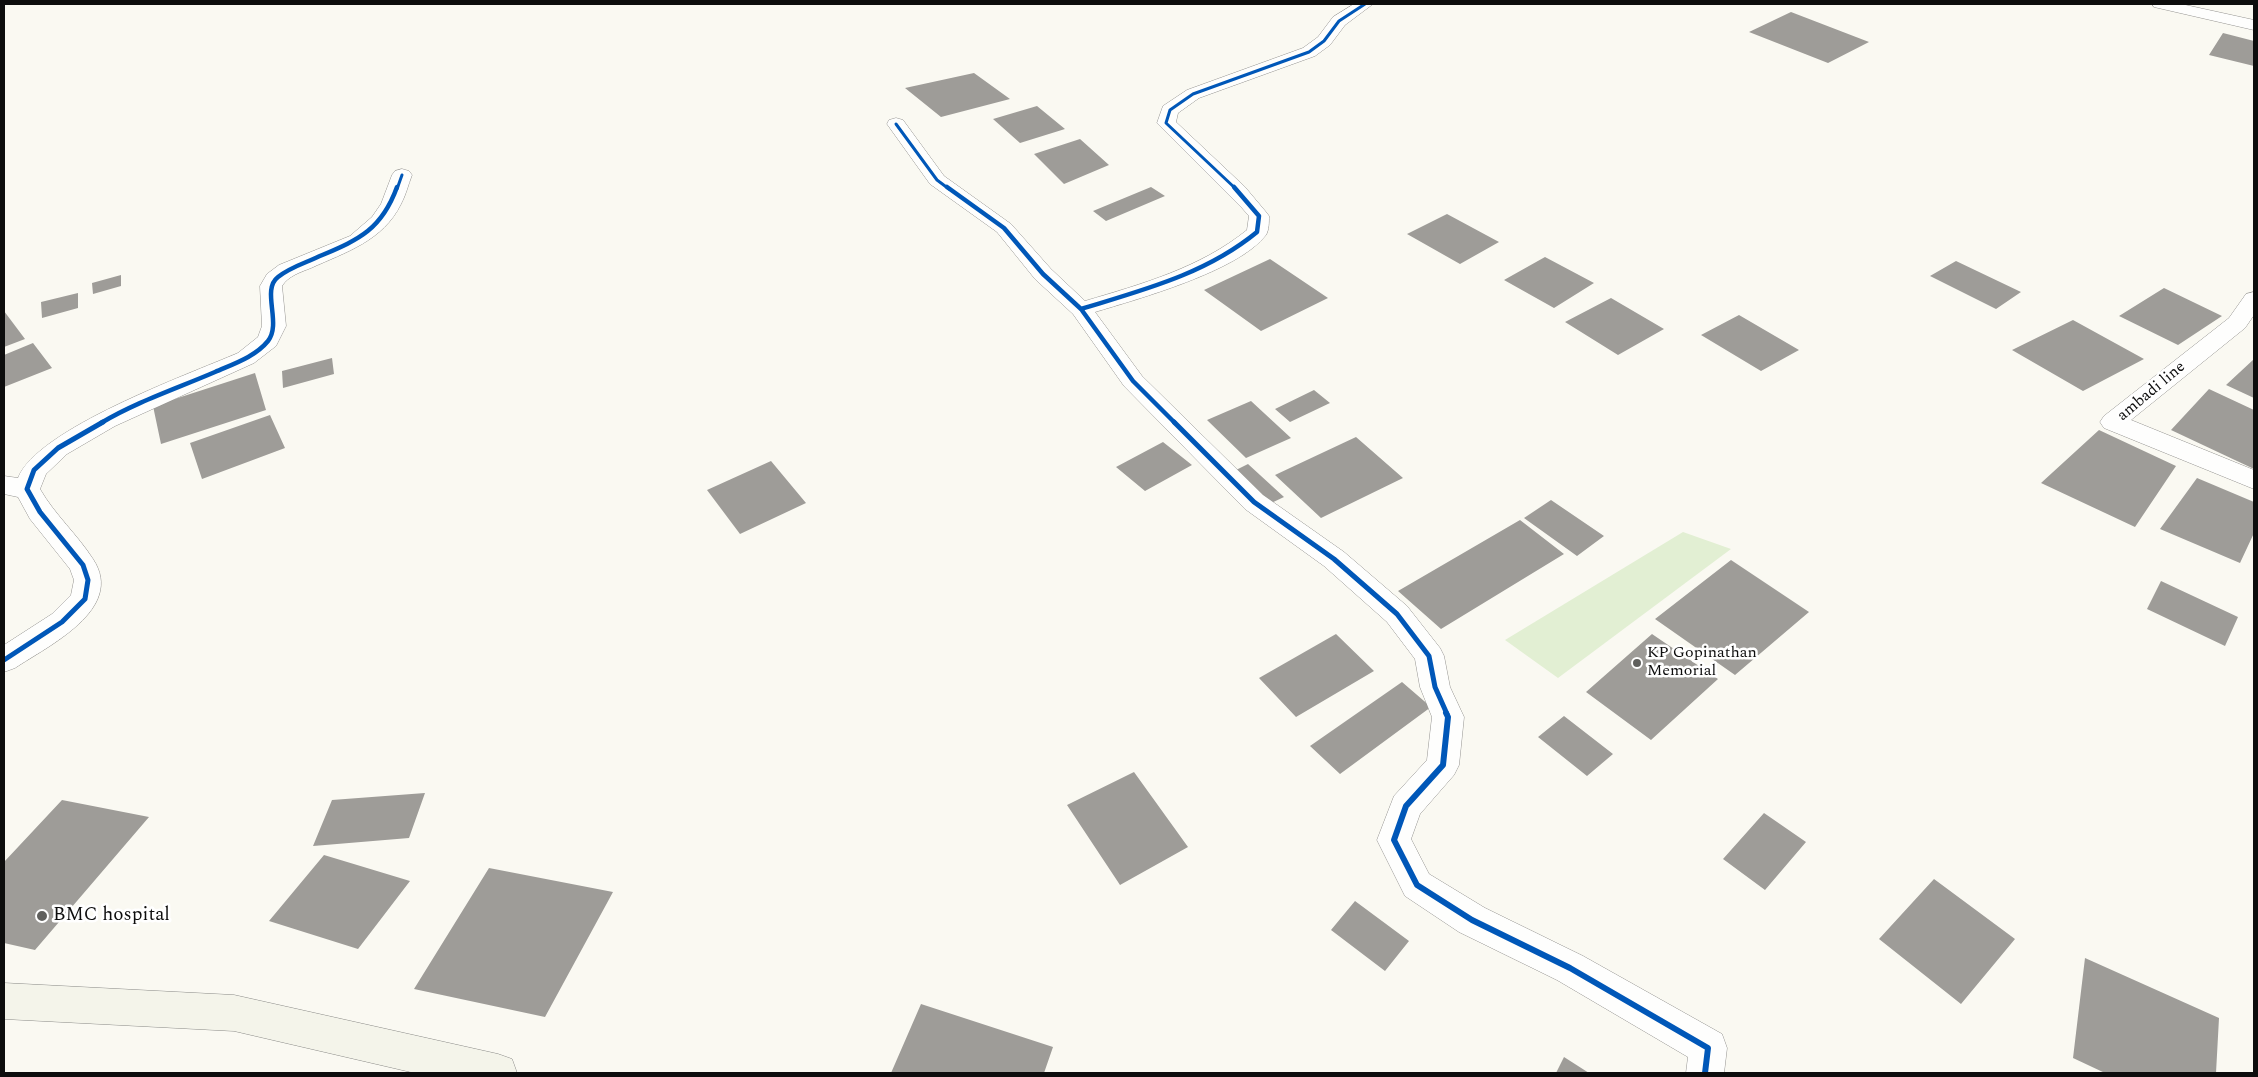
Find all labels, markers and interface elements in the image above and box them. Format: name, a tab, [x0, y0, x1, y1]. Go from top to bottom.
street label: ambadi line	[2114, 358, 2190, 426]
place label: KP Gopinathan Memorial	[1647, 644, 1757, 682]
marker: KP Gopinathan Memorial	[1631, 657, 1643, 669]
place label: BMC hospital	[53, 905, 170, 927]
marker: BMC hospital	[35, 909, 49, 923]

